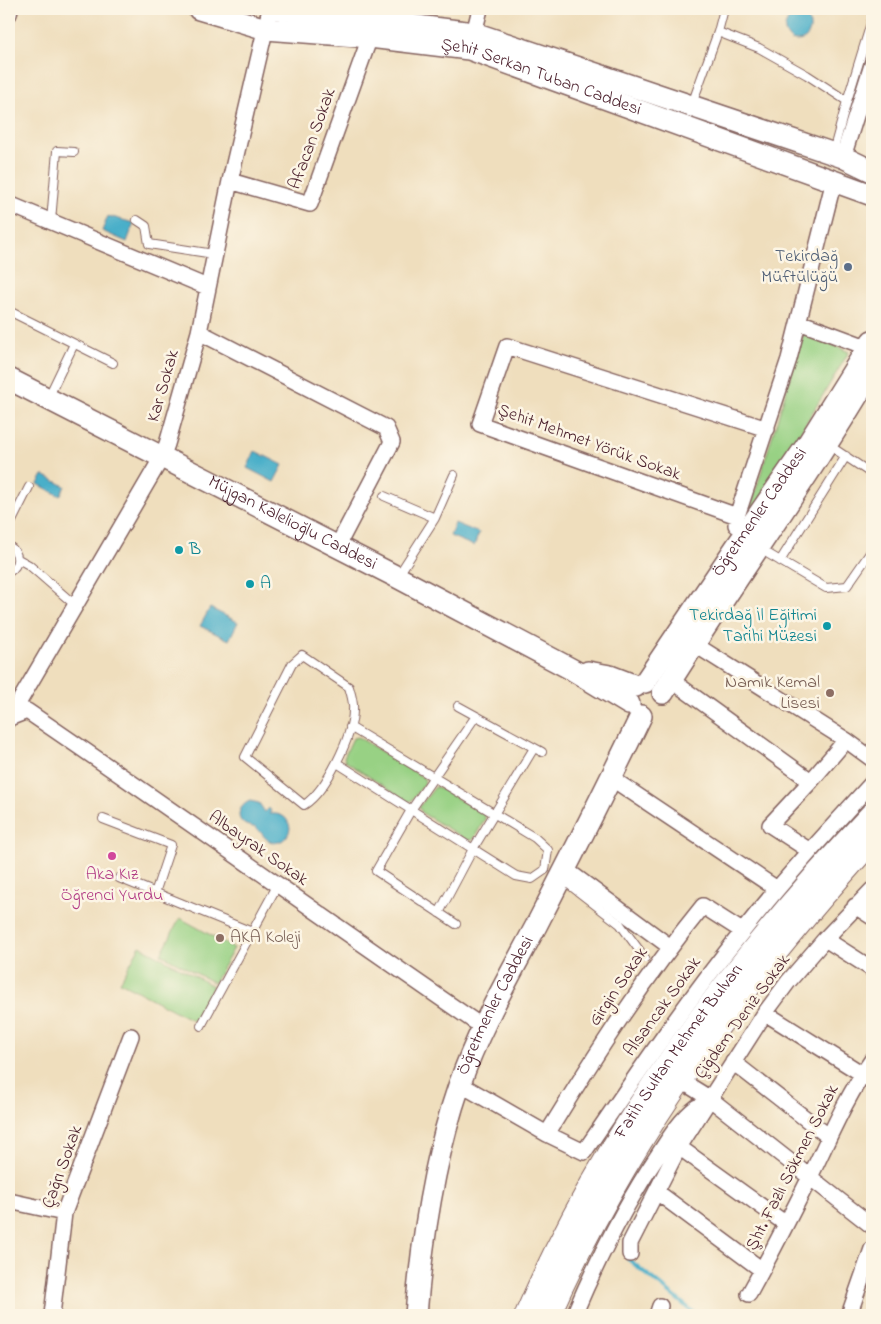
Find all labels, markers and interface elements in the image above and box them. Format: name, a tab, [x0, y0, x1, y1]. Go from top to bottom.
street label: Şehit Serkan Tuban Caddesi	[439, 33, 645, 123]
street label: Afacan Sokak	[283, 85, 343, 193]
place label: Tekirdağ Müftülüğü	[761, 244, 838, 292]
marker: Tekirdağ Müftülüğü	[842, 261, 854, 273]
street label: Kar Sokak	[141, 347, 187, 425]
street label: Şehit Mehmet Yörük Sokak	[494, 398, 684, 488]
street label: Öğretmenler Caddesi	[706, 442, 814, 582]
street label: Müjgan Kalelioğlu Caddesi	[203, 470, 381, 578]
place label: B	[188, 537, 201, 563]
marker: B	[173, 544, 185, 556]
place label: A	[260, 571, 271, 597]
marker: A	[244, 578, 256, 590]
place label: Tekirdağ İl Eğitimi Tarihi Müzesi	[689, 603, 817, 650]
marker: Tekirdağ İl Eğitimi Tarihi Müzesi	[821, 620, 833, 632]
place label: Namık Kemal Lisesi	[725, 670, 820, 717]
marker: Namık Kemal Lisesi	[824, 687, 836, 699]
street label: Albayrak Sokak	[203, 805, 313, 893]
marker: Aka Kız Öğrenci Yurdu	[106, 850, 118, 862]
place label: Aka Kız Öğrenci Yurdu	[61, 862, 163, 910]
place label: AKA Koleji	[230, 925, 301, 951]
street label: Öğretmenler Caddesi	[451, 931, 541, 1079]
marker: AKA Koleji	[214, 932, 226, 944]
street label: Girgin Sokak	[583, 942, 656, 1032]
street label: Çiğdem Deniz Sokak	[689, 949, 798, 1086]
street label: Alsancak Sokak	[618, 952, 708, 1062]
street label: Fatih Sultan Mehmet Bulvarı	[608, 959, 750, 1145]
street label: Şht. Fazlı Sökmen Sokak	[740, 1080, 846, 1256]
street label: Çağrı Sokak	[36, 1122, 91, 1213]

